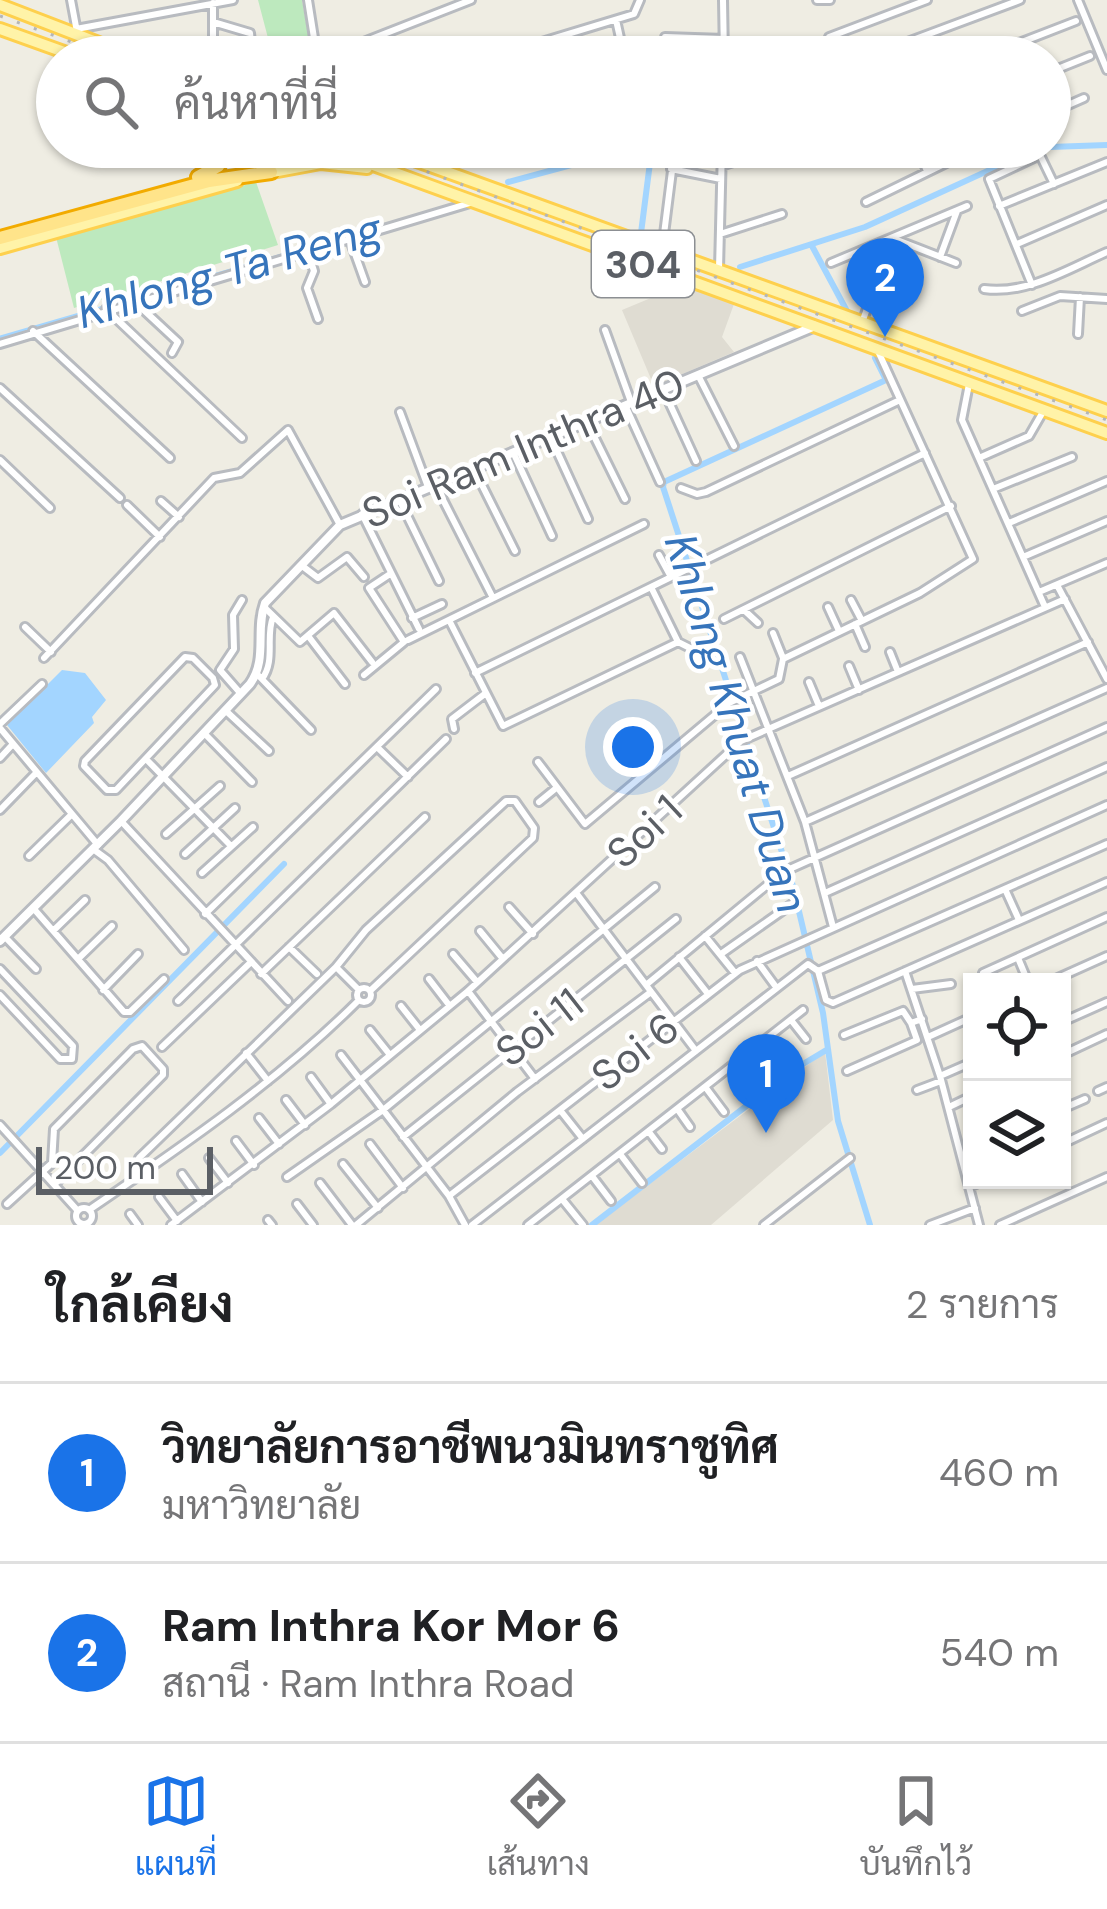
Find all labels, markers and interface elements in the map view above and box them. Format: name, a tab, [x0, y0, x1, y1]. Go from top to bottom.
search box	[36, 36, 1071, 168]
icon: search	[78, 69, 144, 135]
text: ค้นหาที่นี่	[174, 74, 338, 133]
water label: Khlong Ta Reng	[70, 198, 390, 342]
road number: 304	[592, 231, 694, 297]
pin: 2	[846, 238, 924, 337]
street label: Soi Ram Inthra 40	[354, 356, 693, 541]
water label: Khlong Khuat Duan	[651, 526, 822, 920]
your location	[603, 717, 663, 777]
street label: Soi 1	[595, 783, 694, 880]
map controls	[963, 973, 1071, 1189]
button: locate	[963, 973, 1071, 1081]
street label: Soi 11	[484, 976, 594, 1079]
street label: Soi 6	[580, 1000, 690, 1103]
pin: 1	[727, 1034, 805, 1133]
button: layers	[963, 1081, 1071, 1189]
scale bar	[36, 1141, 213, 1194]
text: 200 m	[54, 1146, 156, 1189]
text: ใกล้เคียง	[48, 1271, 234, 1338]
text: 2 รายการ	[906, 1279, 1059, 1330]
text: วิทยาลัยการอาชีพนวมินทราชูทิศ	[162, 1418, 779, 1477]
text: 1	[80, 1447, 94, 1498]
text: 460 m	[939, 1447, 1059, 1498]
text: มหาวิทยาลัย	[162, 1480, 361, 1531]
text: Ram Inthra Kor Mor 6	[162, 1596, 620, 1655]
text: 2	[76, 1627, 98, 1678]
text: 540 m	[940, 1627, 1059, 1678]
text: สถานี · Ram Inthra Road	[162, 1658, 575, 1709]
tab: แผนที่	[135, 1768, 217, 1885]
tab: เส้นทาง	[487, 1768, 590, 1885]
tab: บันทึกไว้	[859, 1768, 972, 1885]

